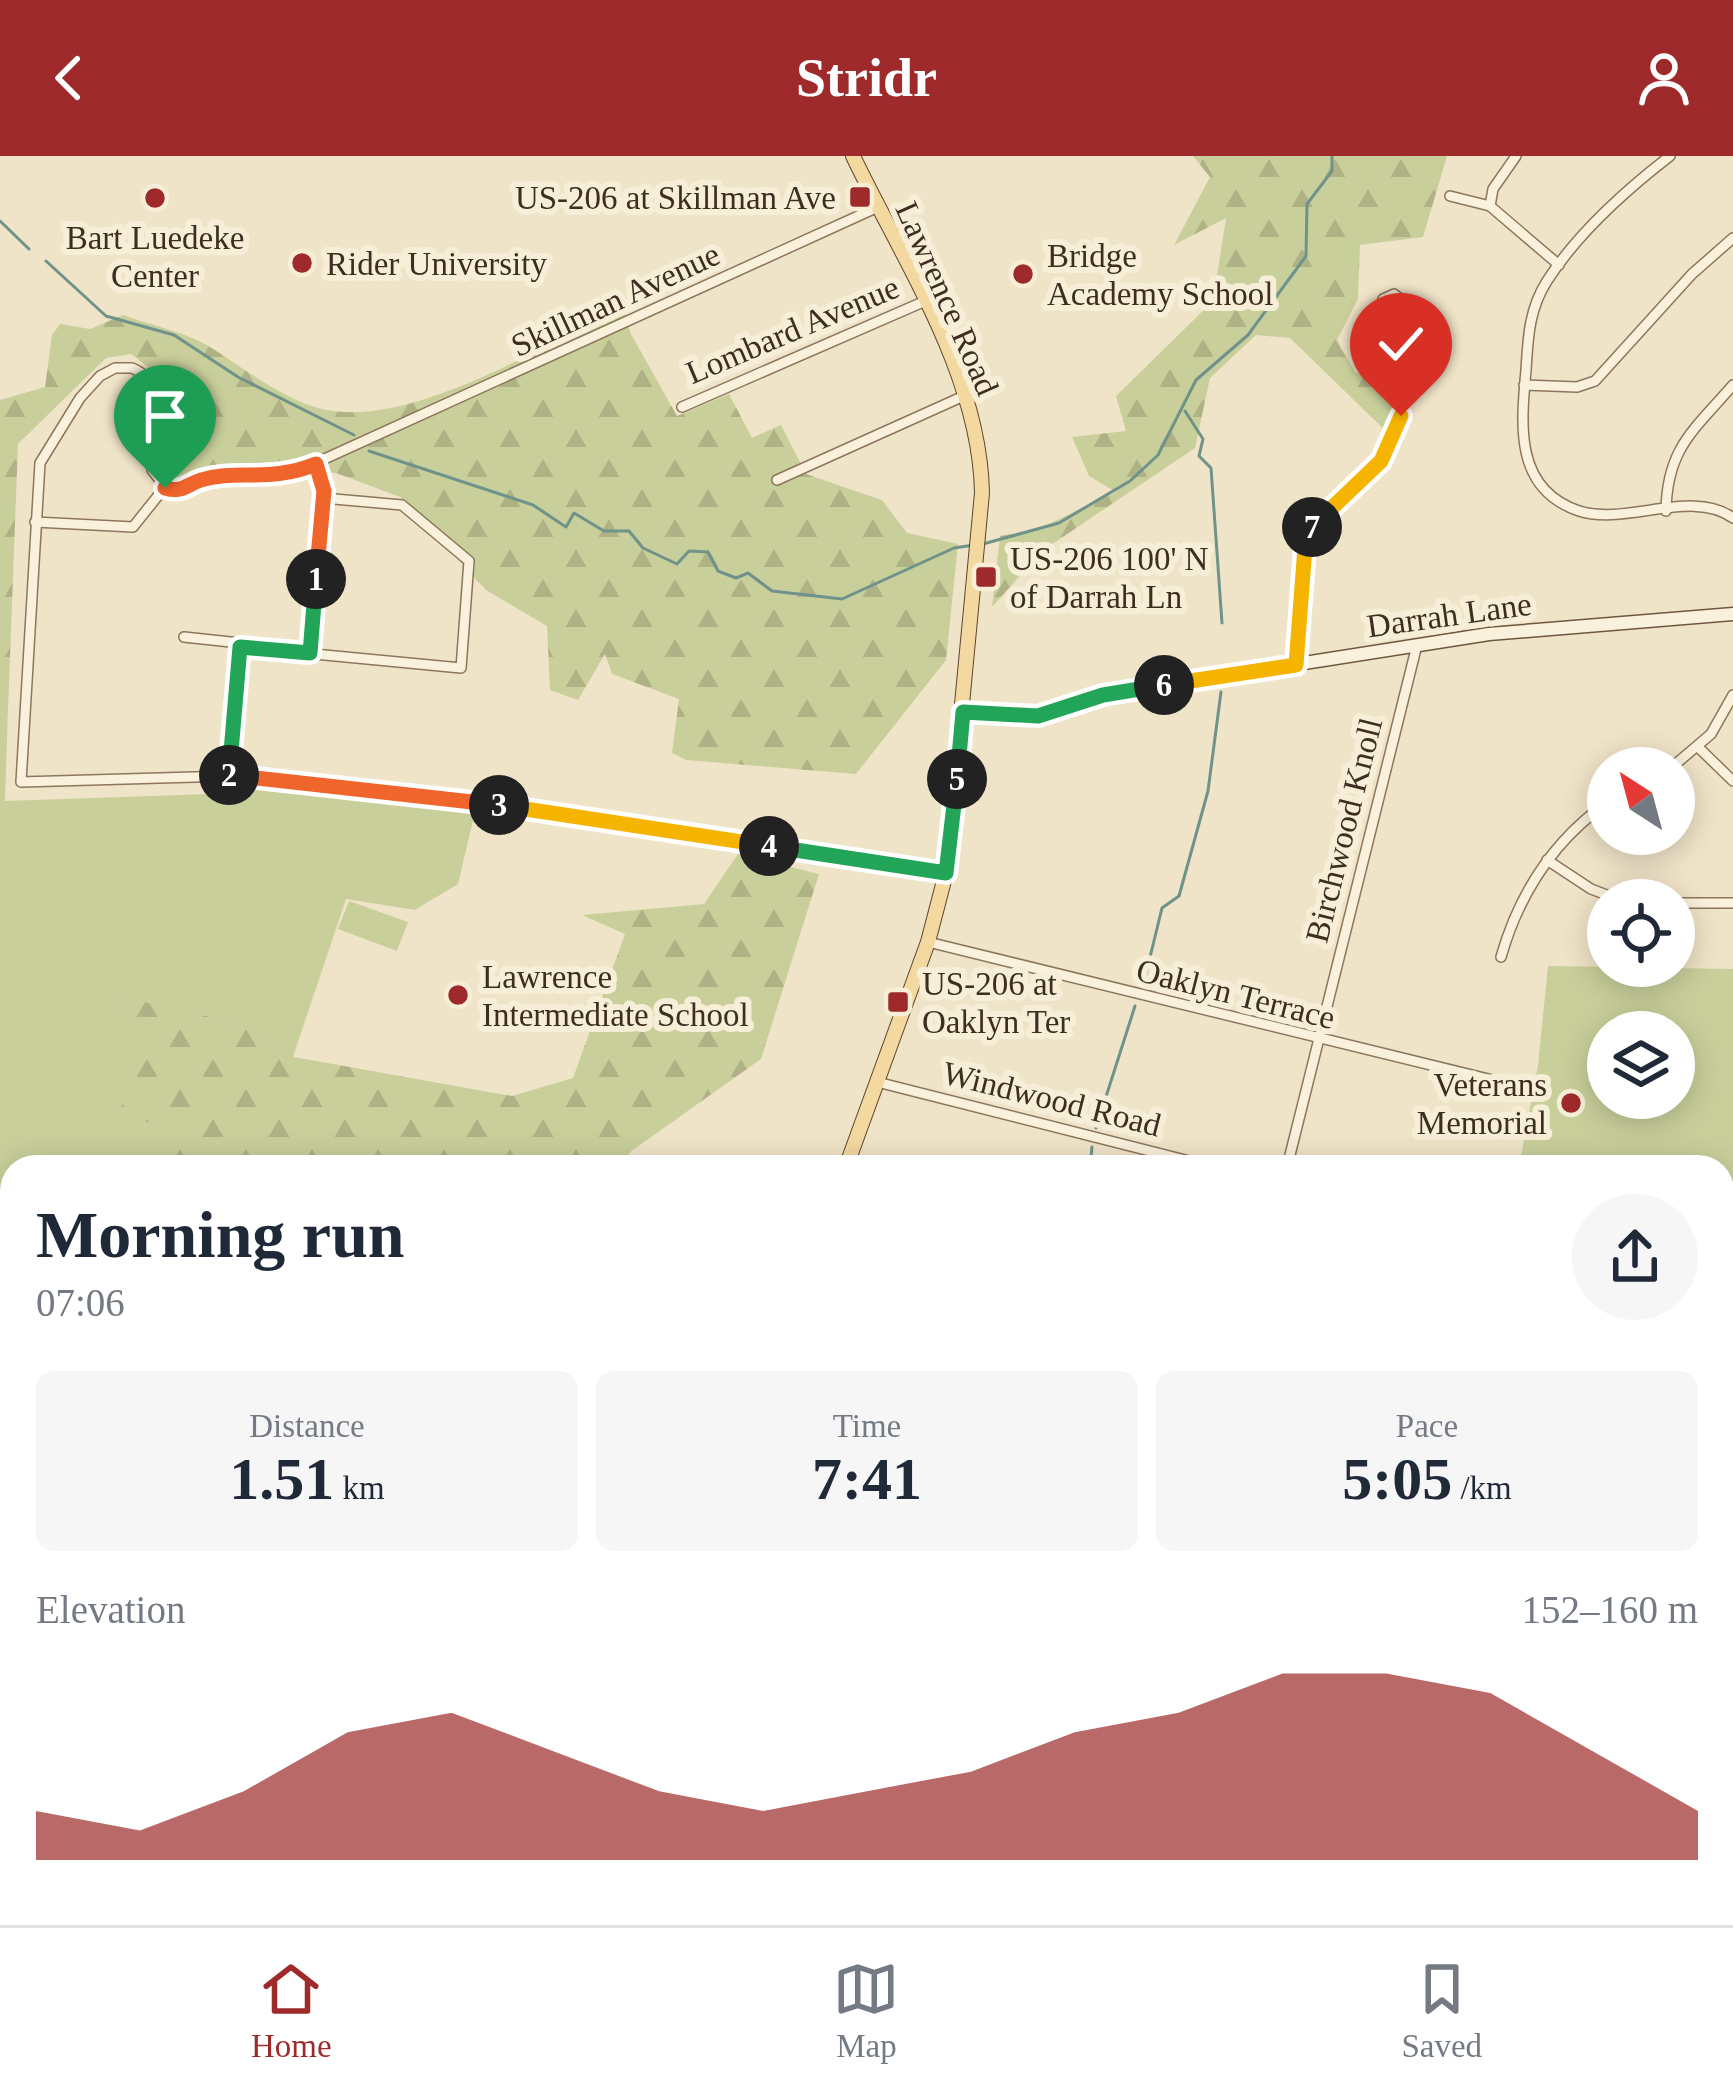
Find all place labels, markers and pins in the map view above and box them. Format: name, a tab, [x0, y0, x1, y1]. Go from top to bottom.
place label: US-206 at Skillman Ave	[515, 180, 836, 216]
marker: US-206 at Skillman Ave	[847, 184, 873, 210]
marker: Bart Luedeke Center	[142, 185, 168, 211]
place label: Bart Luedeke Center	[66, 220, 244, 294]
place label: Bridge Academy School	[1047, 238, 1273, 312]
place label: Rider University	[326, 246, 547, 282]
marker: Rider University	[289, 250, 315, 276]
marker: Bridge Academy School	[1010, 261, 1036, 287]
pin	[1350, 293, 1452, 416]
pin	[114, 365, 216, 488]
pin: 7	[1282, 497, 1342, 557]
place label: US-206 100' N of Darrah Ln	[1010, 541, 1209, 615]
pin: 1	[286, 549, 346, 609]
marker: US-206 100' N of Darrah Ln	[973, 564, 999, 590]
pin: 6	[1134, 655, 1194, 715]
pin: 2	[199, 745, 259, 805]
pin: 5	[927, 749, 987, 809]
pin: 3	[469, 775, 529, 835]
pin: 4	[739, 816, 799, 876]
place label: Lawrence Intermediate School	[482, 959, 749, 1033]
place label: US-206 at Oaklyn Ter	[922, 966, 1070, 1040]
marker: Lawrence Intermediate School	[445, 982, 471, 1008]
marker: US-206 at Oaklyn Ter	[885, 989, 911, 1015]
place label: Veterans Memorial	[1417, 1067, 1547, 1141]
marker: Veterans Memorial	[1558, 1090, 1584, 1116]

